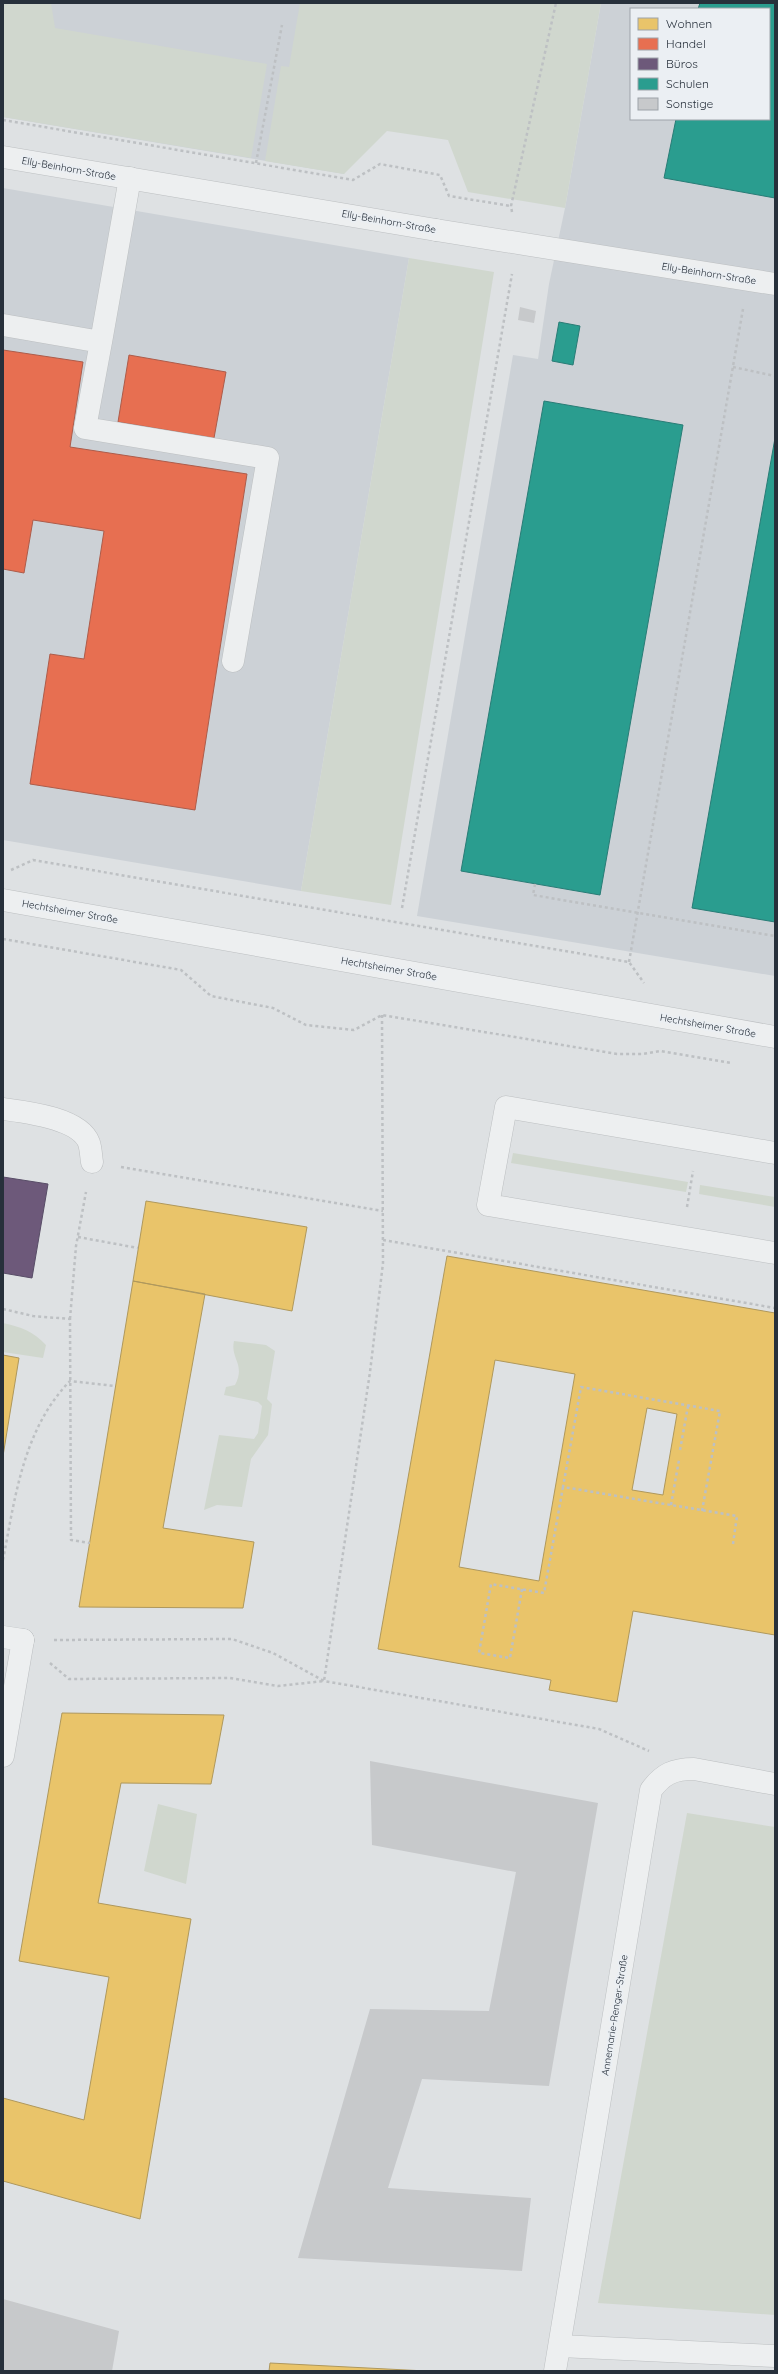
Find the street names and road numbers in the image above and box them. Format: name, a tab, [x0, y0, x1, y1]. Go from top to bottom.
street label: Elly-Beinhorn-Straße	[21, 154, 117, 183]
street label: Elly-Beinhorn-Straße	[341, 207, 437, 236]
street label: Elly-Beinhorn-Straße	[661, 260, 757, 287]
street label: Hechtsheimer Straße	[21, 897, 119, 926]
street label: Hechtsheimer Straße	[340, 954, 438, 983]
street label: Hechtsheimer Straße	[659, 1011, 757, 1040]
street label: Annemarie-Renger-Straße	[598, 1953, 631, 2077]

